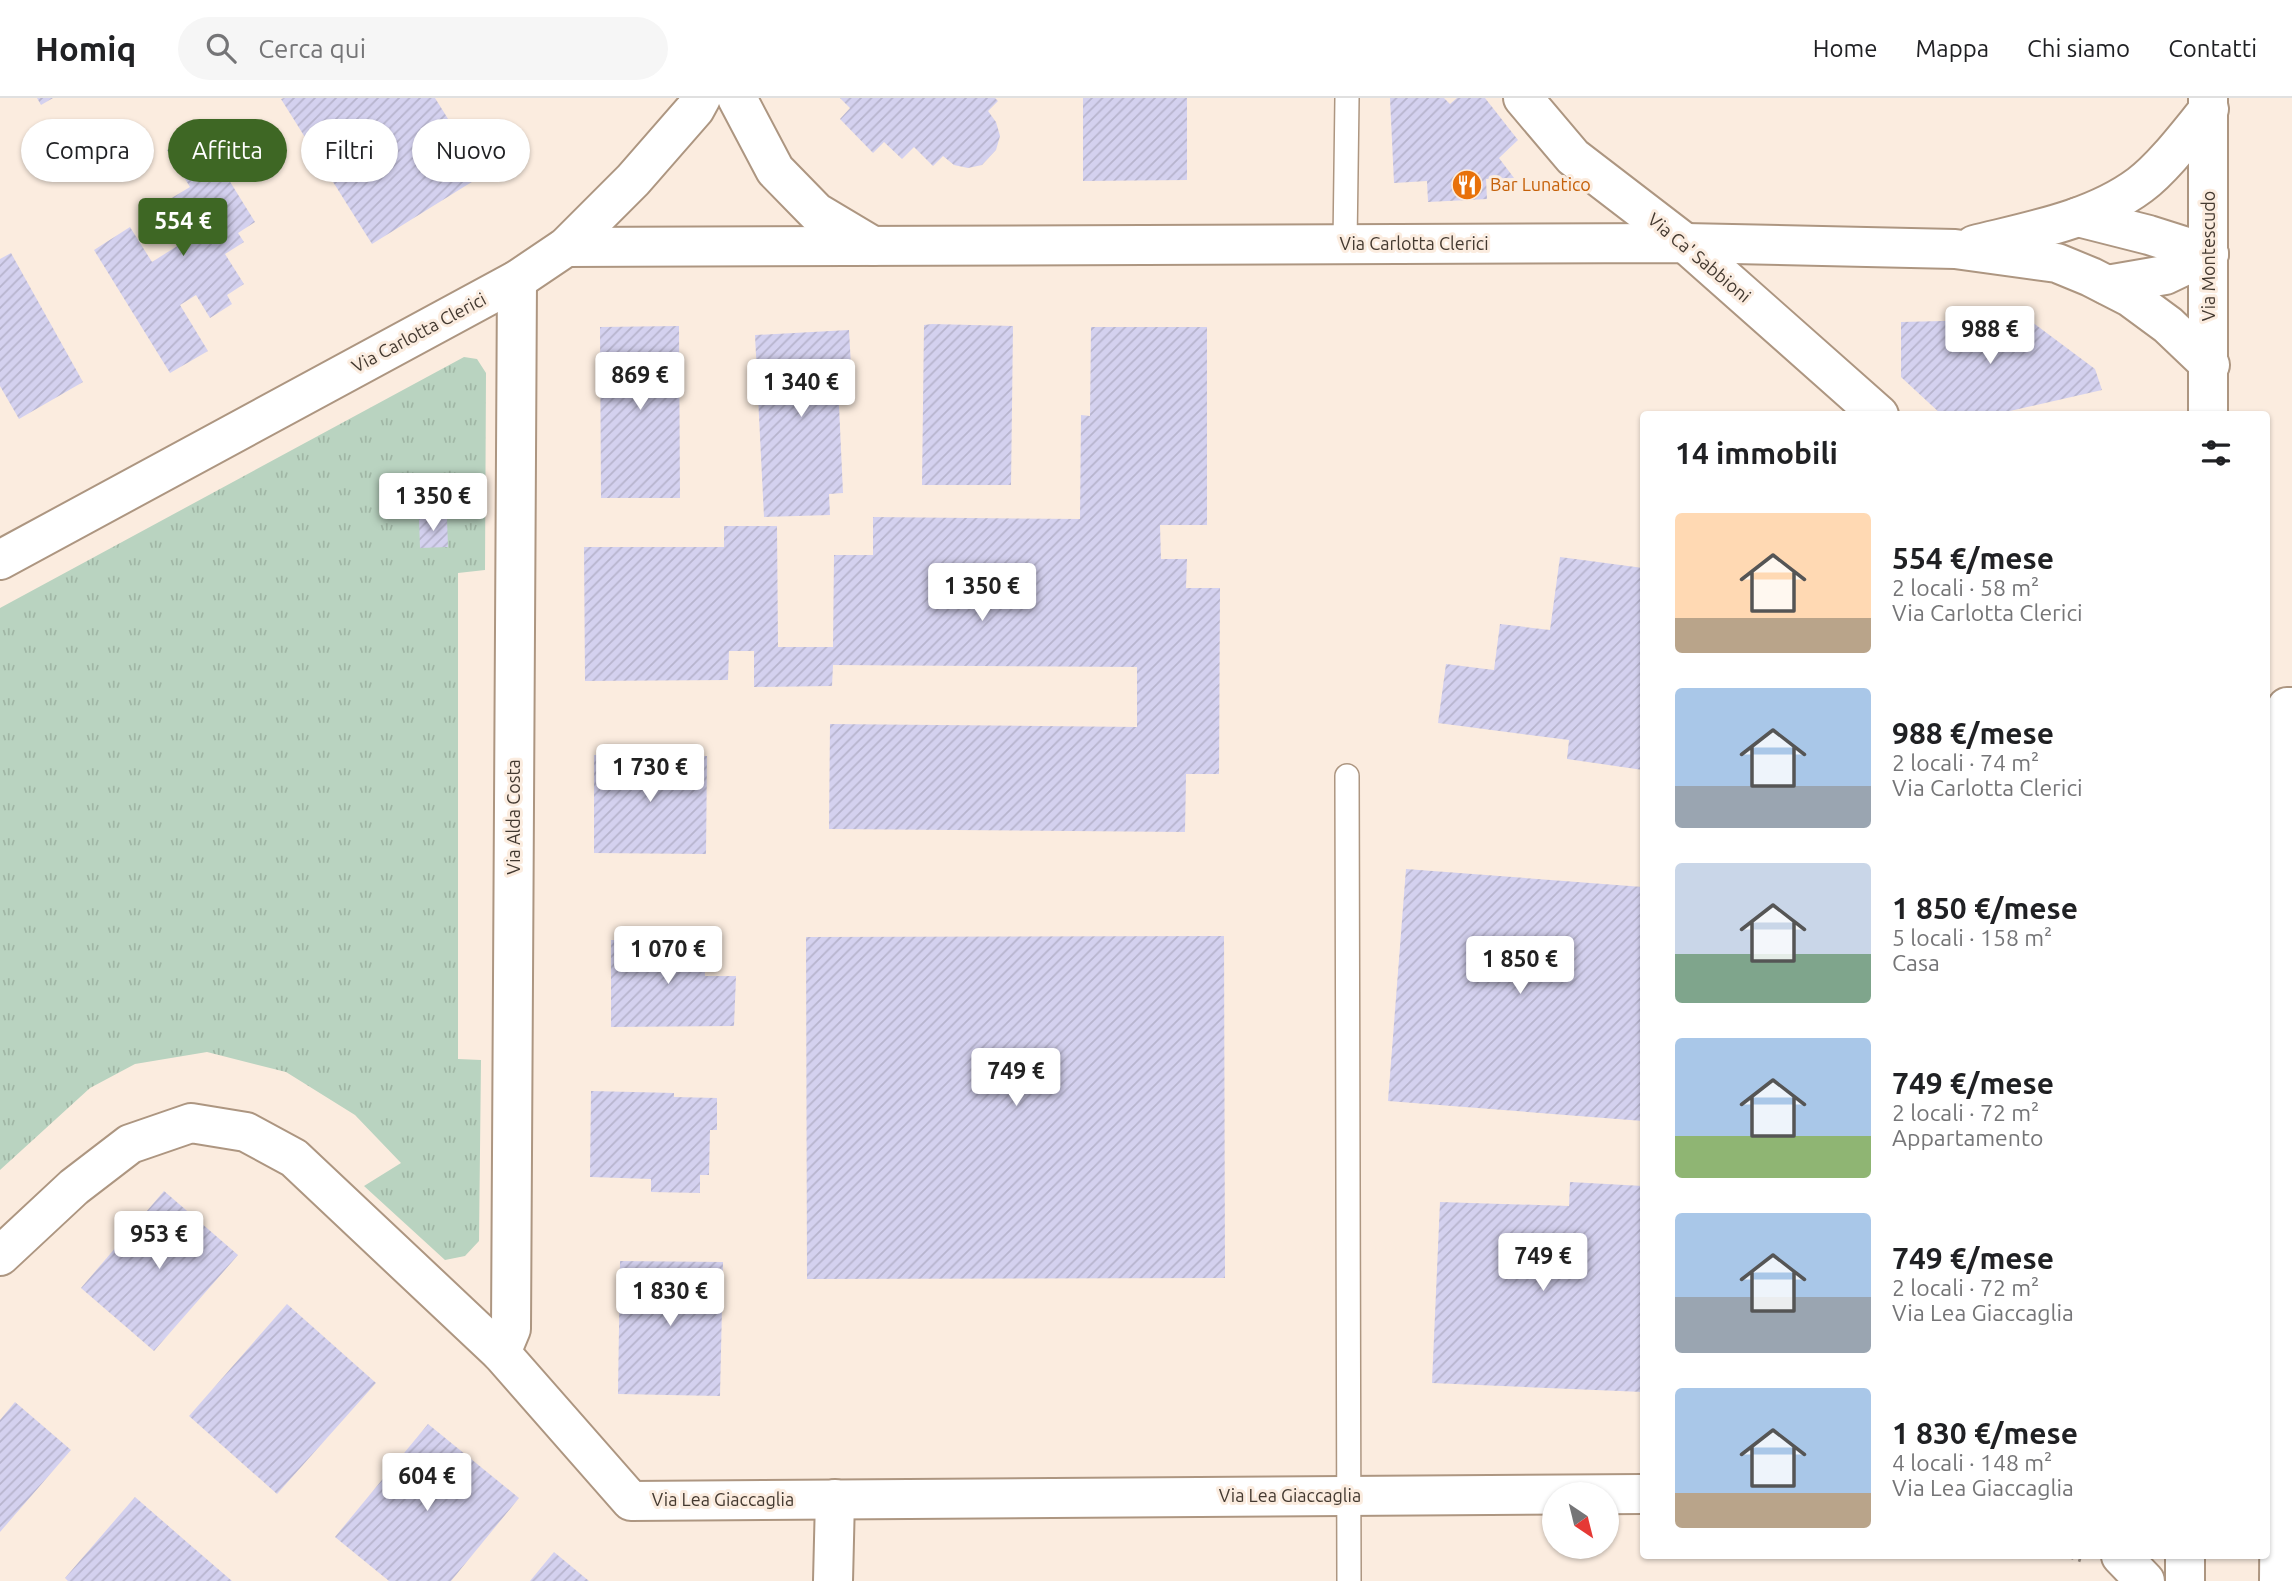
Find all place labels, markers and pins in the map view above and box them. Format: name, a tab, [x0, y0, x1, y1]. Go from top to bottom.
restaurant icon: Bar Lunatico	[1450, 168, 1484, 202]
place label: Bar Lunatico	[1490, 174, 1591, 194]
pin: 554 €	[134, 198, 232, 258]
pin: 988 €	[1941, 306, 2039, 366]
pin: 869 €	[591, 352, 689, 412]
pin: 1 340 €	[736, 360, 866, 419]
pin: 1 350 €	[368, 474, 498, 533]
pin: 1 350 €	[917, 564, 1047, 623]
pin: 1 730 €	[585, 744, 715, 804]
pin: 1 070 €	[603, 926, 733, 986]
pin: 1 850 €	[1455, 936, 1585, 996]
pin: 749 €	[967, 1048, 1065, 1108]
pin: 953 €	[110, 1212, 208, 1271]
pin: 749 €	[1494, 1234, 1592, 1293]
pin: 1 830 €	[605, 1268, 735, 1328]
pin: 604 €	[378, 1454, 476, 1513]

